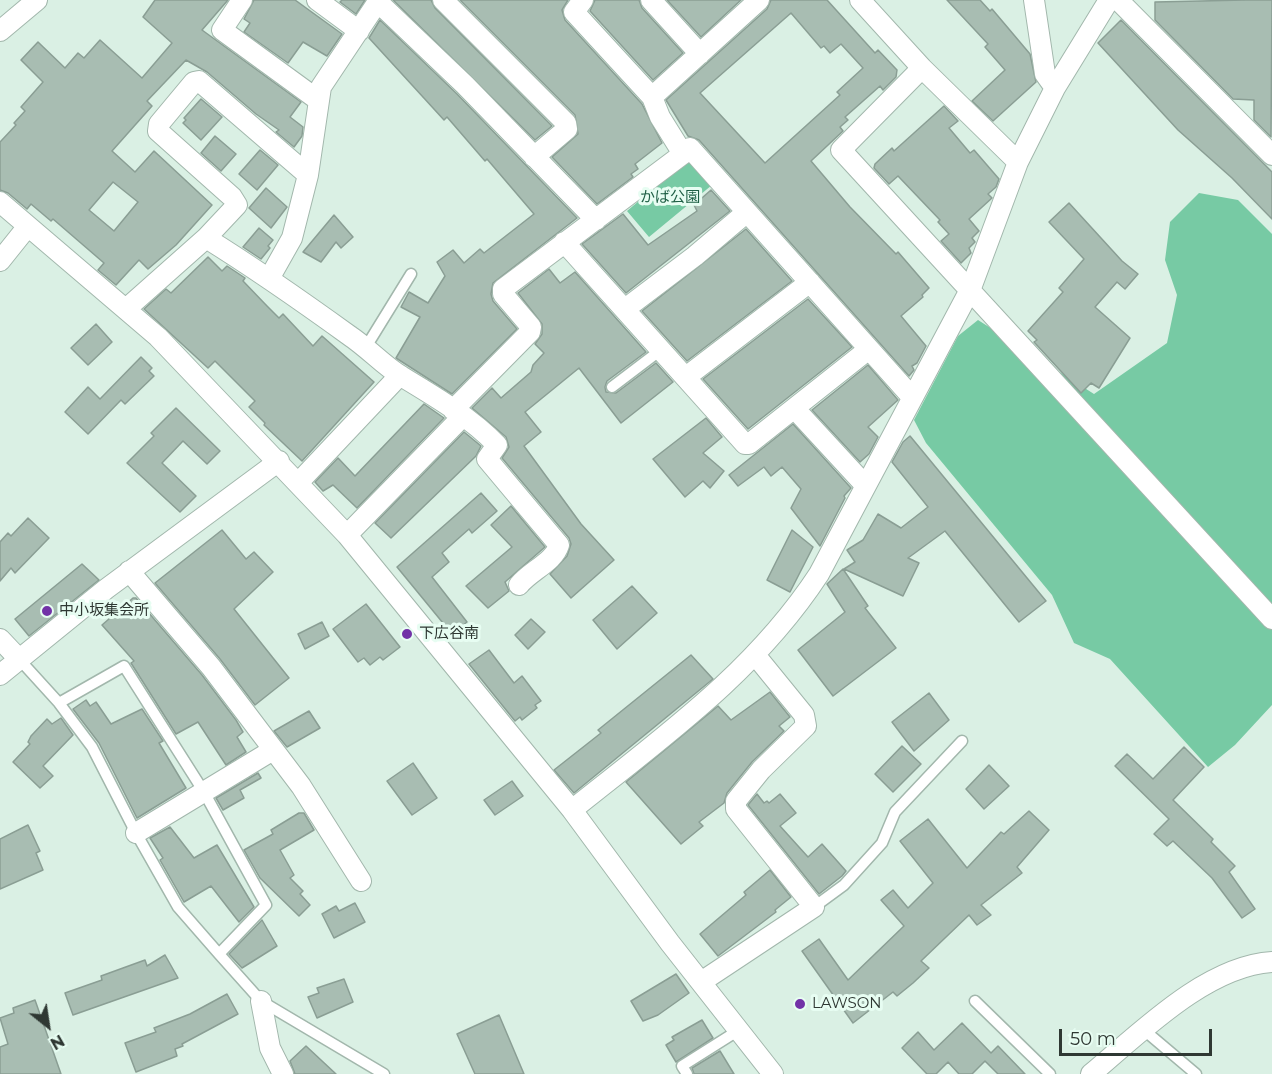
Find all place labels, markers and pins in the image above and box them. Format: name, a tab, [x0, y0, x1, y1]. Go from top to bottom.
place label: 中小坂集会所	[59, 602, 149, 620]
marker: 中小坂集会所	[40, 604, 54, 618]
place label: 下広谷南	[419, 625, 479, 643]
marker: 下広谷南	[400, 627, 414, 641]
place label: LAWSON	[812, 995, 881, 1013]
marker: LAWSON	[793, 997, 807, 1011]

